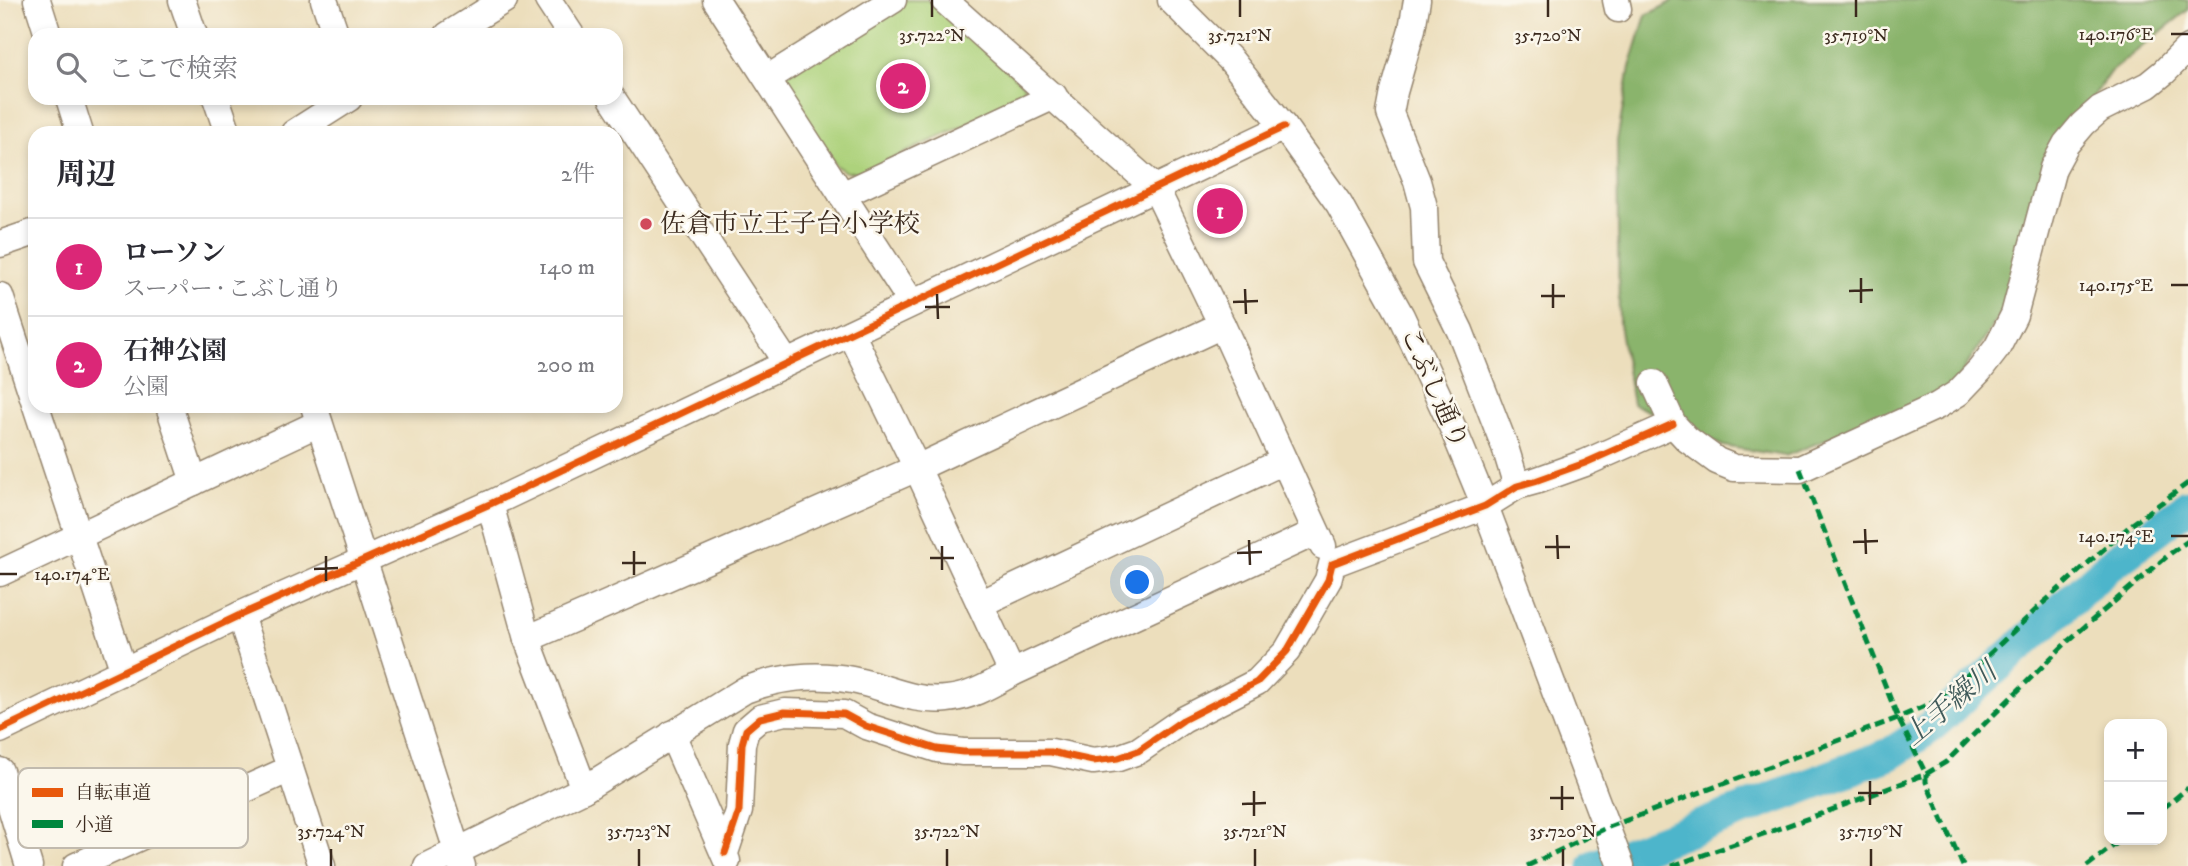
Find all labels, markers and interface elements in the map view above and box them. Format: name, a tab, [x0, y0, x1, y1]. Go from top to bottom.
text: 140.176°E	[2079, 24, 2154, 46]
text: 35.722°N	[899, 25, 965, 47]
text: 35.721°N	[1208, 25, 1272, 47]
text: 35.720°N	[1515, 25, 1582, 47]
text: 35.719°N	[1824, 25, 1888, 47]
search box	[28, 28, 623, 105]
icon: search	[52, 48, 90, 86]
text: ここで検索	[108, 53, 238, 86]
pin: 2	[880, 60, 926, 112]
text: 周辺	[56, 157, 116, 194]
text: 2件	[561, 160, 595, 189]
pin: 1	[1197, 185, 1243, 237]
place label: 佐倉市立王子台小学校	[660, 208, 920, 241]
marker: 佐倉市立王子台小学校	[638, 216, 654, 232]
text: ローソン	[123, 237, 226, 270]
text: 1	[75, 253, 83, 282]
text: 140 m	[539, 253, 595, 282]
text: スーパー · こぶし通り	[123, 275, 343, 304]
text: 140.175°E	[2079, 275, 2153, 297]
street label: こぶし通り	[1392, 322, 1476, 454]
text: 石神公園	[123, 335, 227, 368]
text: 2	[73, 351, 85, 380]
text: 200 m	[537, 351, 595, 380]
text: 公園	[123, 373, 169, 402]
text: 140.174°E	[2078, 526, 2154, 548]
text: 140.174°E	[34, 564, 110, 586]
your location	[1120, 565, 1154, 599]
water label: 上手繰川	[1896, 653, 2006, 753]
map controls	[2104, 719, 2167, 845]
button: +	[2104, 719, 2167, 782]
legend	[18, 768, 248, 848]
text: 自転車道	[75, 782, 151, 805]
button: −	[2104, 782, 2167, 845]
text: 小道	[75, 814, 113, 837]
text: 35.724°N	[297, 821, 365, 843]
text: 35.723°N	[607, 821, 671, 843]
text: 35.722°N	[914, 821, 980, 843]
text: 35.721°N	[1223, 821, 1287, 843]
text: 35.720°N	[1530, 821, 1597, 843]
text: 35.719°N	[1839, 821, 1903, 843]

